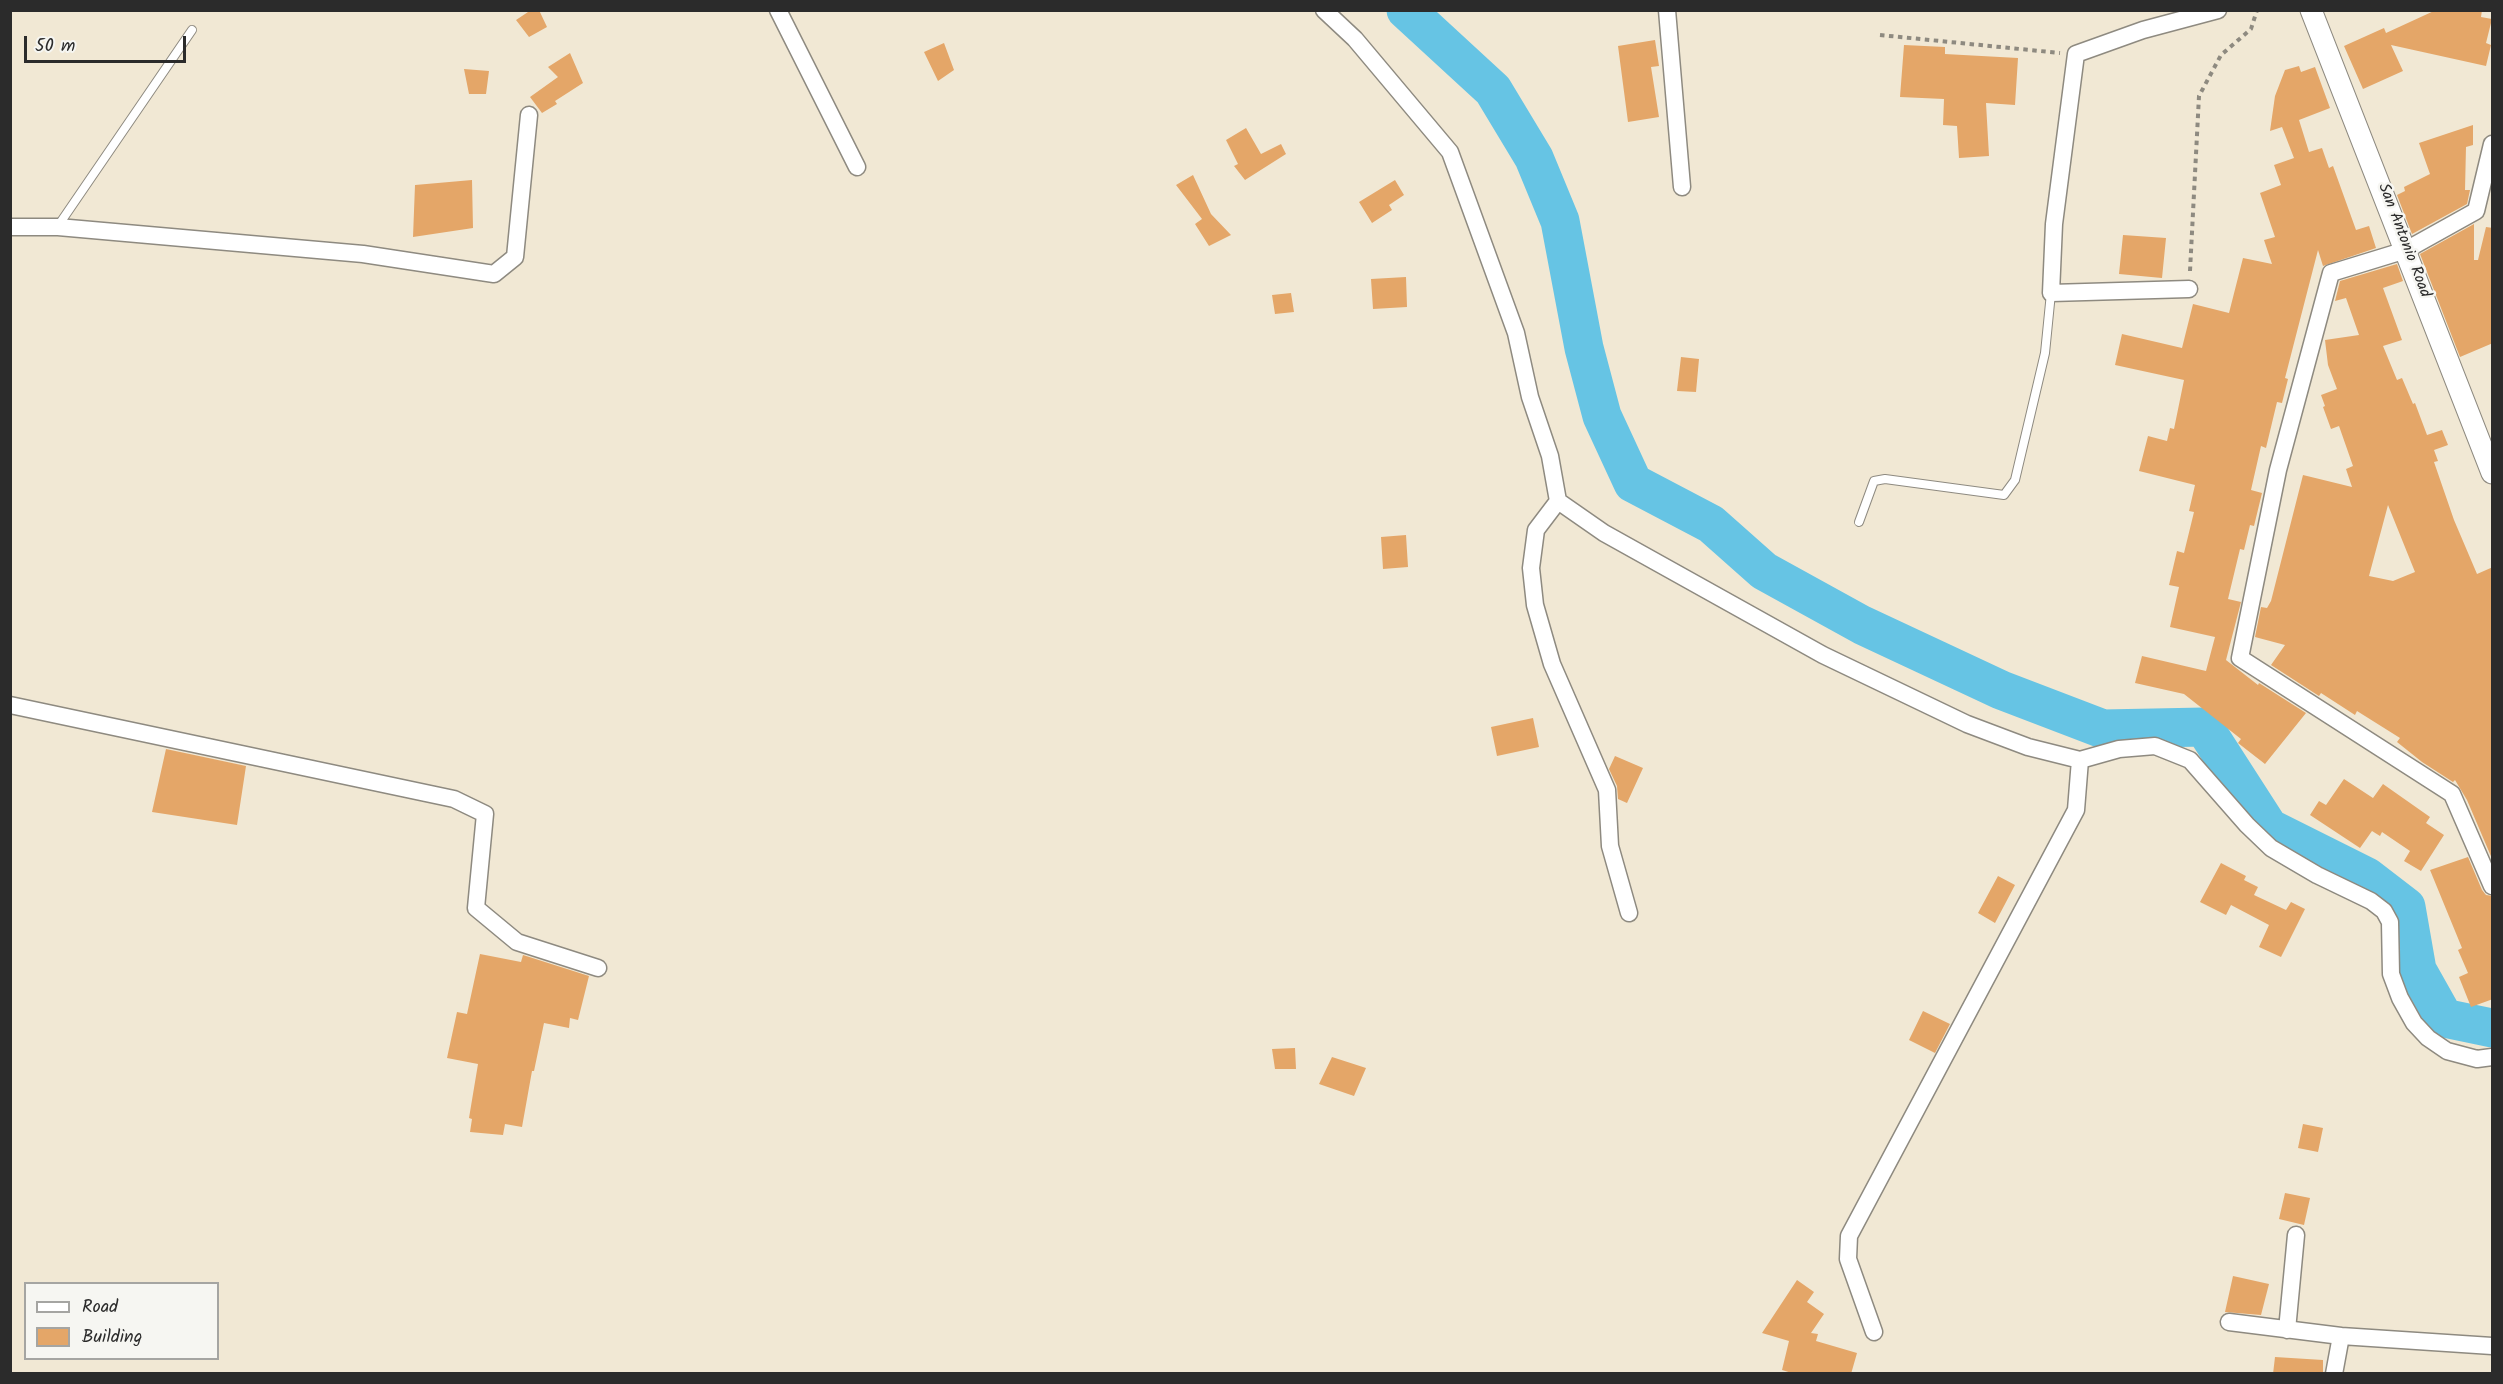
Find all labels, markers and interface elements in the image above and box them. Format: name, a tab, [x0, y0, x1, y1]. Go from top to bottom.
scale bar	[27, 24, 189, 62]
text: 50 m	[35, 32, 75, 61]
street label: San Antonio Road	[2372, 181, 2434, 301]
legend	[24, 1282, 219, 1360]
text: Road	[82, 1293, 118, 1322]
text: Building	[82, 1323, 142, 1352]

